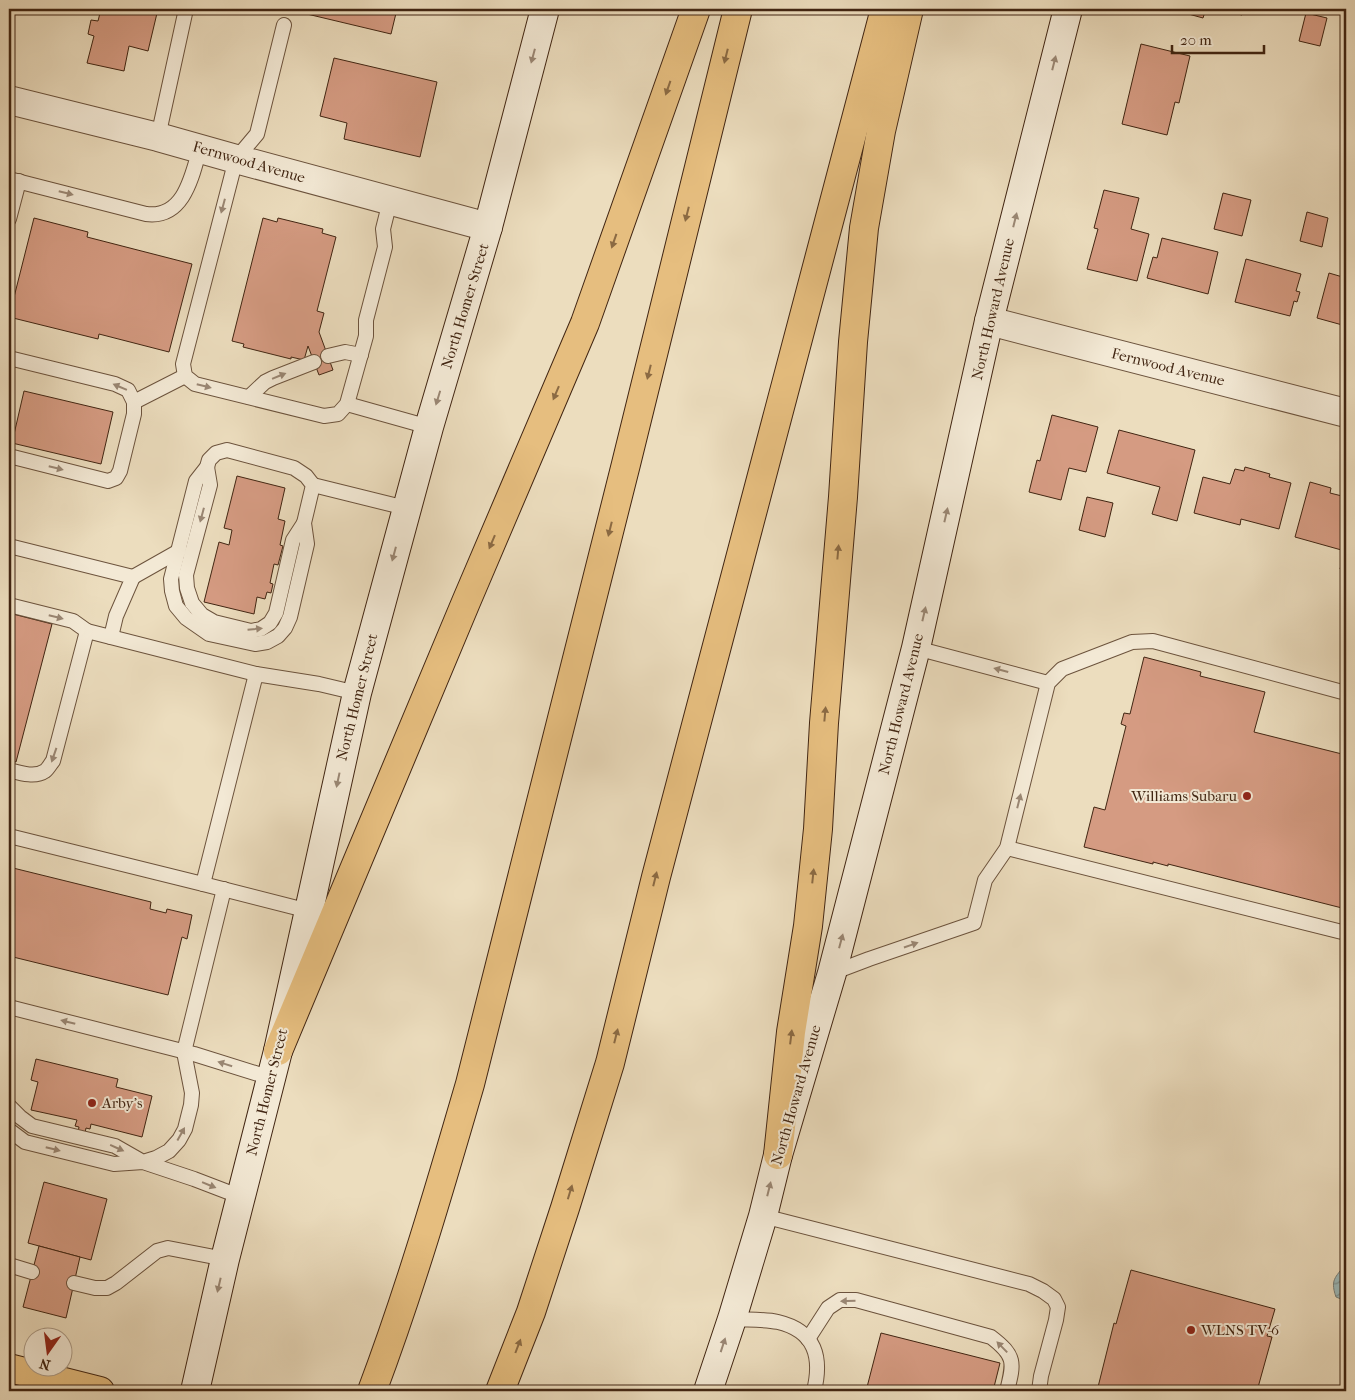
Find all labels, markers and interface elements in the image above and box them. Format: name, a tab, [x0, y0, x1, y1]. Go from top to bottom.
scale bar	[1172, 22, 1265, 54]
text: 20 m	[1180, 31, 1212, 49]
one-way arrow	[529, 48, 537, 63]
one-way arrow	[722, 49, 730, 64]
one-way arrow	[1050, 55, 1058, 70]
one-way arrow	[664, 81, 672, 96]
street label: Fernwood Avenue	[191, 137, 308, 187]
one-way arrow	[58, 189, 74, 197]
one-way arrow	[219, 198, 227, 213]
one-way arrow	[683, 206, 691, 221]
one-way arrow	[1011, 213, 1019, 228]
one-way arrow	[610, 234, 618, 249]
street label: North Howard Avenue	[968, 236, 1018, 382]
street label: North Homer Street	[437, 240, 493, 371]
street label: Fernwood Avenue	[1110, 344, 1227, 390]
one-way arrow	[645, 364, 653, 379]
one-way arrow	[272, 371, 286, 379]
one-way arrow	[196, 382, 211, 390]
one-way arrow	[112, 383, 127, 391]
one-way arrow	[552, 386, 560, 401]
one-way arrow	[433, 390, 441, 405]
one-way arrow	[49, 464, 64, 472]
one-way arrow	[198, 507, 206, 522]
one-way arrow	[942, 507, 950, 522]
one-way arrow	[606, 522, 614, 537]
one-way arrow	[487, 535, 495, 549]
one-way arrow	[834, 544, 842, 560]
one-way arrow	[390, 547, 398, 562]
one-way arrow	[920, 606, 928, 621]
one-way arrow	[48, 613, 64, 621]
one-way arrow	[247, 625, 263, 633]
street label: North Homer Street	[333, 631, 382, 762]
street label: North Howard Avenue	[875, 631, 927, 777]
one-way arrow	[993, 666, 1008, 674]
one-way arrow	[821, 706, 829, 722]
one-way arrow	[49, 748, 57, 763]
one-way arrow	[334, 772, 342, 787]
place label: Williams Subaru	[1130, 787, 1237, 805]
marker: Williams Subaru	[1241, 790, 1253, 802]
one-way arrow	[1015, 794, 1023, 809]
one-way arrow	[809, 868, 817, 884]
one-way arrow	[652, 871, 660, 886]
one-way arrow	[837, 933, 845, 948]
one-way arrow	[904, 940, 919, 948]
one-way arrow	[60, 1018, 75, 1026]
street label: North Howard Avenue	[767, 1022, 825, 1167]
street label: North Homer Street	[243, 1026, 292, 1157]
one-way arrow	[612, 1029, 620, 1044]
one-way arrow	[787, 1029, 795, 1045]
one-way arrow	[217, 1059, 232, 1067]
place label: Arby's	[101, 1094, 143, 1112]
marker: Arby's	[86, 1097, 98, 1109]
one-way arrow	[177, 1127, 185, 1142]
one-way arrow	[45, 1145, 60, 1153]
one-way arrow	[110, 1145, 124, 1153]
one-way arrow	[202, 1181, 217, 1189]
one-way arrow	[765, 1182, 773, 1197]
one-way arrow	[567, 1184, 575, 1199]
one-way arrow	[215, 1277, 223, 1293]
one-way arrow	[840, 1297, 856, 1305]
place label: WLNS TV-6	[1200, 1321, 1280, 1339]
marker: WLNS TV-6	[1185, 1324, 1197, 1336]
north arrow	[22, 1328, 72, 1378]
one-way arrow	[719, 1337, 727, 1352]
one-way arrow	[514, 1338, 522, 1353]
one-way arrow	[996, 1341, 1008, 1353]
text: N	[37, 1355, 52, 1374]

